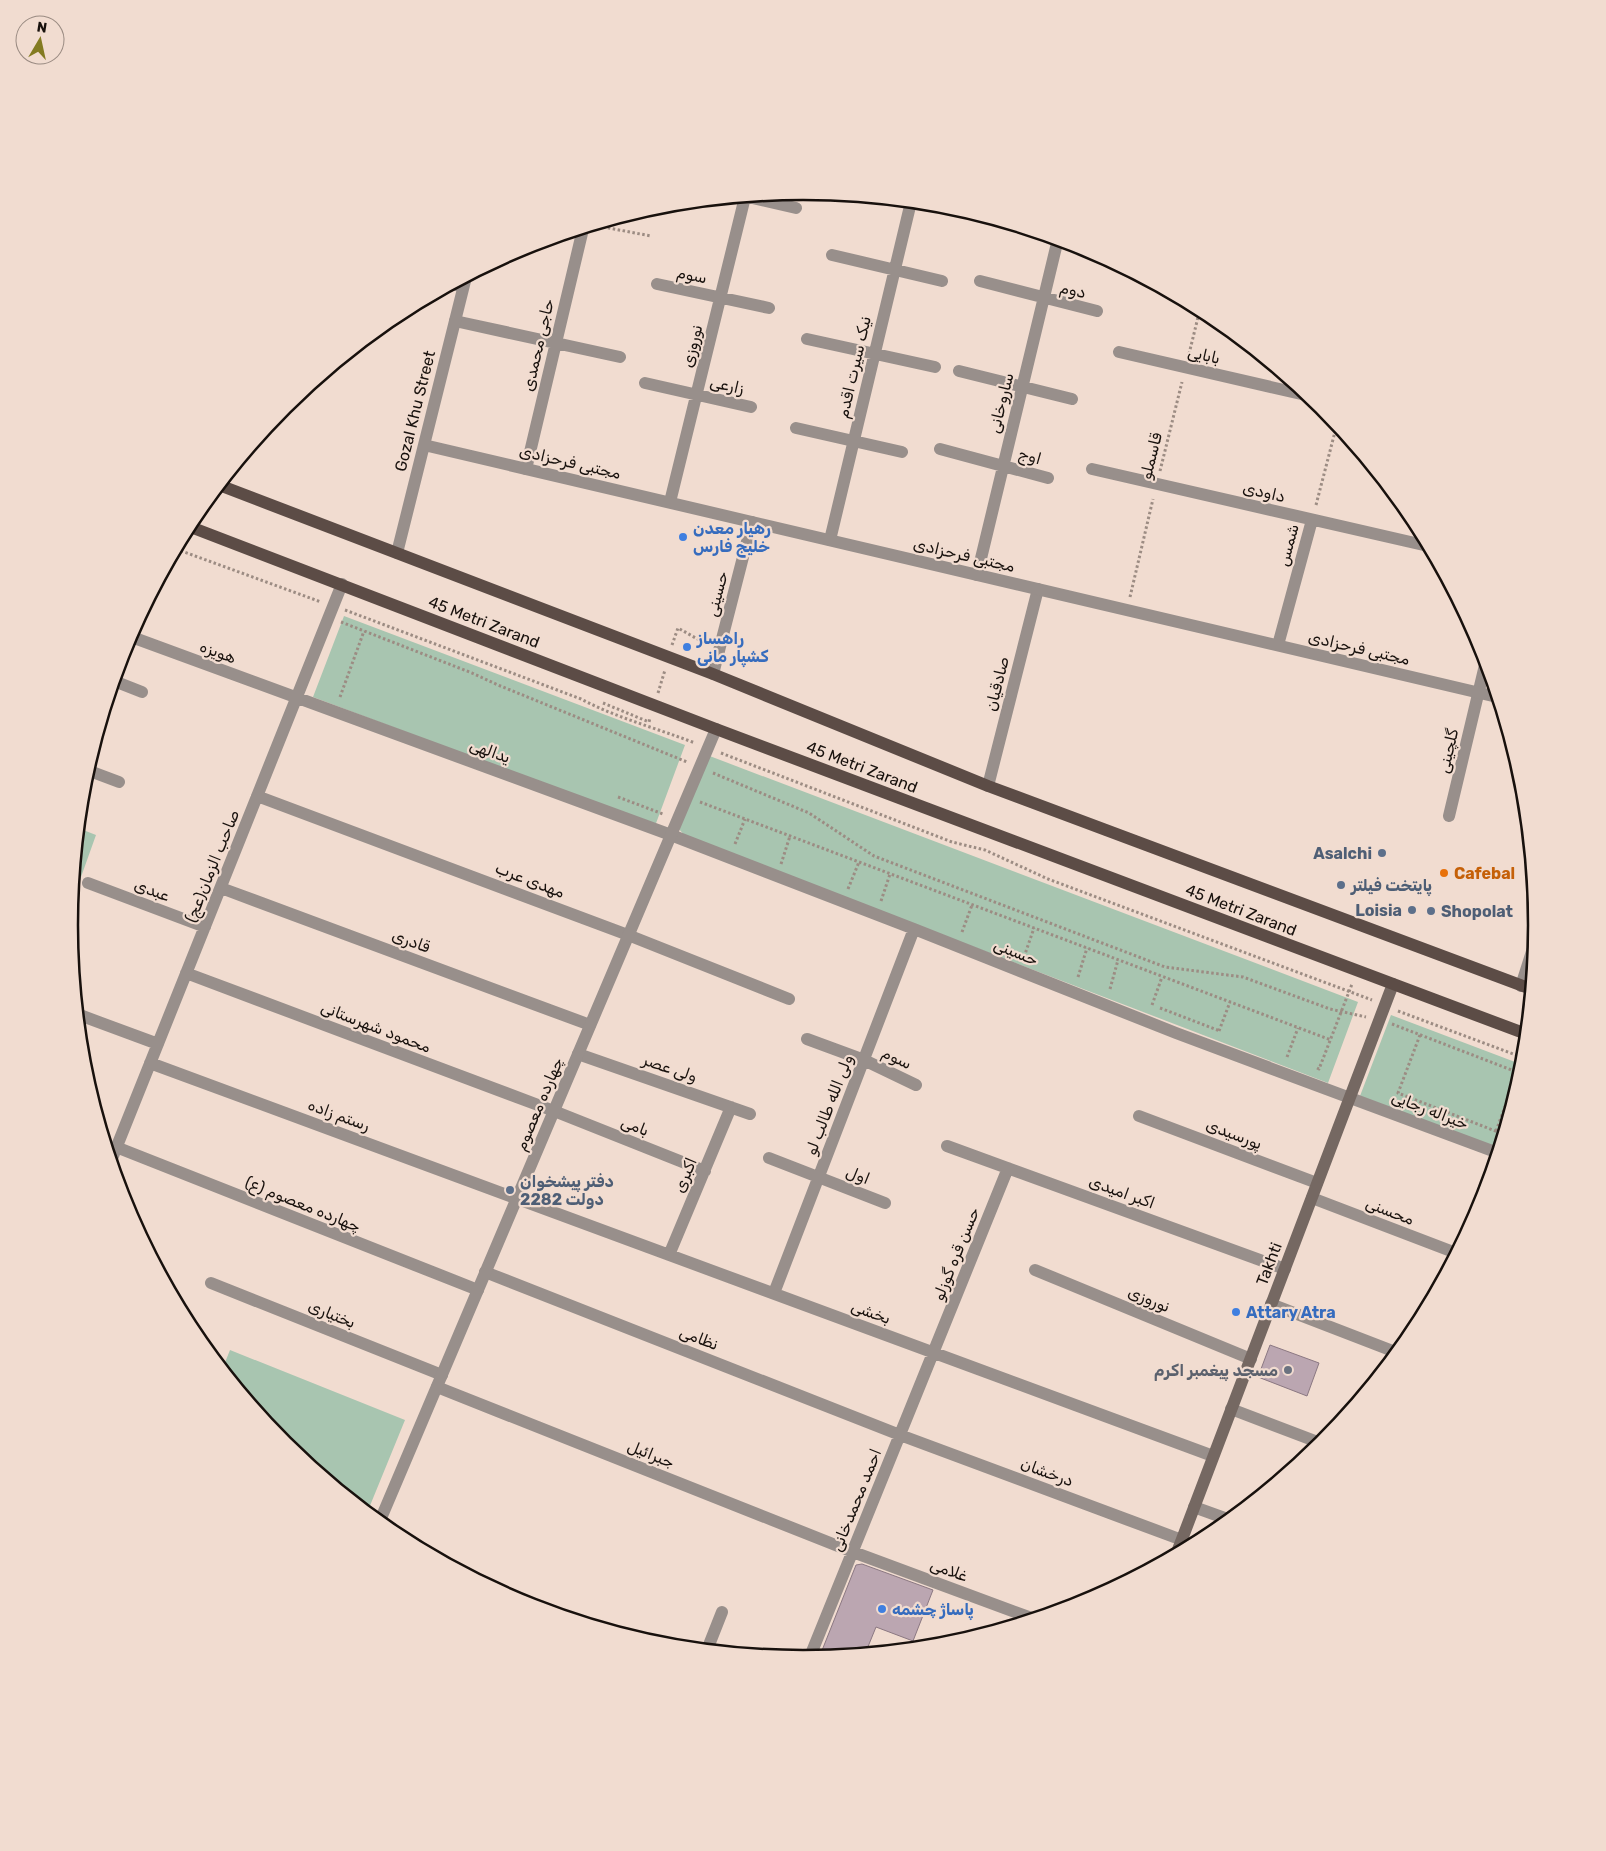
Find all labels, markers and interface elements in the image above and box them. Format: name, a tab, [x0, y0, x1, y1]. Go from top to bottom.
north arrow	[15, 15, 65, 65]
text: N	[36, 18, 48, 37]
street label: سوم	[675, 263, 709, 288]
street label: دوم	[1058, 278, 1088, 303]
street label: حاجی محمدی	[518, 297, 558, 393]
street label: نیک سیرت اقدم	[833, 314, 876, 420]
street label: نوروزی	[678, 323, 707, 370]
street label: بابایی	[1186, 342, 1222, 368]
street label: Gozal Khu Street	[391, 349, 439, 473]
street label: ساروخانی	[984, 371, 1019, 436]
street label: زارعی	[708, 372, 746, 399]
street label: قاسملو	[1136, 430, 1167, 482]
street label: مجتبی فرحزادی	[517, 441, 623, 484]
street label: اوج	[1016, 444, 1044, 470]
street label: داودی	[1241, 478, 1287, 507]
place label: رهیار معدن خلیج فارس	[693, 519, 771, 558]
street label: شمس	[1273, 522, 1303, 568]
marker: رهیار معدن خلیج فارس	[677, 531, 689, 543]
street label: مجتبی فرحزادی	[911, 534, 1017, 577]
street label: حسینی	[702, 569, 732, 619]
street label: 45 Metri Zarand	[426, 592, 542, 652]
street label: مجتبی فرحزادی	[1306, 627, 1412, 670]
place label: راهساز کشپار مانی	[696, 629, 769, 668]
street label: هویزه	[197, 637, 239, 668]
marker: راهساز کشپار مانی	[681, 641, 693, 653]
street label: صادقیان	[981, 655, 1013, 713]
street label: گلچینی	[1434, 726, 1462, 775]
street label: یدالهی	[467, 735, 513, 768]
street label: 45 Metri Zarand	[804, 737, 920, 797]
street label: صاحب الزمان(عج)	[181, 807, 245, 926]
place label: Asalchi	[1313, 844, 1372, 863]
marker: Asalchi	[1376, 847, 1388, 859]
street label: مهدی عرب	[492, 858, 568, 903]
place label: Cafebal	[1454, 864, 1515, 883]
marker: Cafebal	[1438, 867, 1450, 879]
street label: عبدی	[132, 875, 173, 905]
place label: پایتخت فیلتر	[1350, 876, 1432, 897]
marker: پایتخت فیلتر	[1335, 879, 1347, 891]
street label: 45 Metri Zarand	[1183, 880, 1299, 940]
place label: Loisia	[1355, 901, 1402, 920]
place label: Shopolat	[1441, 902, 1514, 921]
marker: Loisia	[1406, 904, 1418, 916]
marker: Shopolat	[1425, 905, 1437, 917]
street label: قادری	[389, 925, 433, 958]
street label: حسینی	[991, 935, 1041, 969]
street label: محمود شهرستانی	[318, 997, 434, 1058]
street label: سوم	[879, 1043, 915, 1074]
street label: ولی عصر	[639, 1050, 700, 1087]
street label: ولی الله طالب لو	[801, 1052, 858, 1158]
street label: چهارده معصوم	[511, 1055, 568, 1154]
street label: خیراله رجایی	[1389, 1087, 1471, 1134]
street label: رستم زاده	[305, 1095, 373, 1136]
street label: بامی	[618, 1112, 652, 1140]
street label: پورسیدی	[1203, 1115, 1265, 1154]
street label: اکبری	[669, 1155, 702, 1196]
street label: اول	[843, 1162, 873, 1189]
street label: اکبر امیدی	[1086, 1171, 1158, 1214]
street label: چهارده معصوم (ع)	[242, 1172, 363, 1238]
place label: دفتر پیشخوان دولت 2282	[520, 1172, 614, 1209]
marker: دفتر پیشخوان دولت 2282	[504, 1184, 516, 1196]
street label: محسنی	[1363, 1193, 1417, 1229]
street label: حسن قره گوزلو	[929, 1205, 984, 1304]
street label: Takhti	[1252, 1240, 1286, 1288]
street label: نوروزی	[1125, 1282, 1173, 1317]
street label: بختیاری	[305, 1296, 358, 1333]
street label: بخشی	[849, 1296, 893, 1328]
place label: Attary Atra	[1246, 1303, 1336, 1322]
marker: Attary Atra	[1230, 1306, 1242, 1318]
street label: نظامی	[677, 1322, 721, 1354]
place label: مسجد پیغمبر اکرم	[1154, 1361, 1278, 1382]
marker: مسجد پیغمبر اکرم	[1282, 1364, 1294, 1376]
street label: جبرائیل	[624, 1436, 677, 1473]
street label: احمد محمدخانی	[827, 1446, 885, 1554]
street label: درخشان	[1018, 1454, 1076, 1491]
street label: غلامی	[928, 1554, 971, 1586]
place label: پاساژ چشمه	[892, 1600, 974, 1621]
marker: پاساژ چشمه	[876, 1603, 888, 1615]

